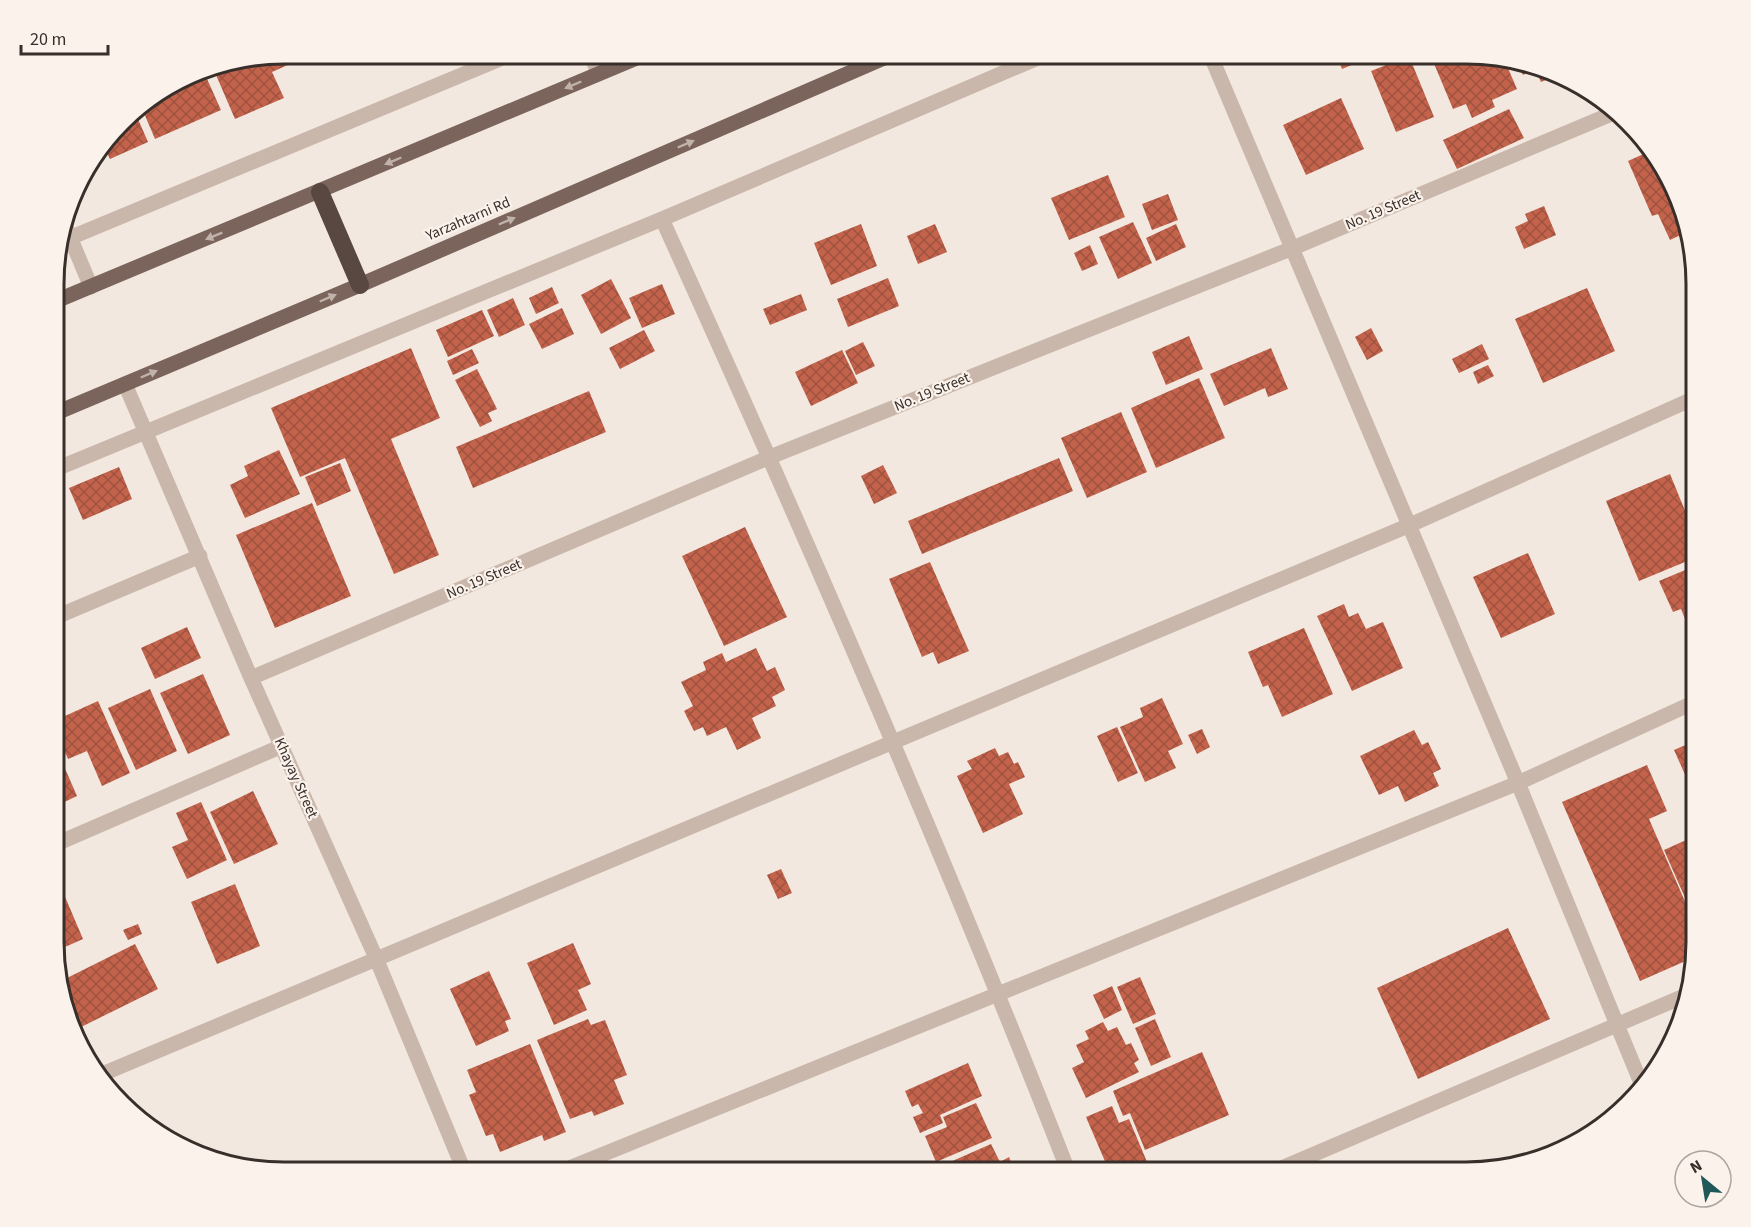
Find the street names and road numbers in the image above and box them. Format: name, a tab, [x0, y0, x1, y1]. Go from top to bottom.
street label: No. 19 Street	[1342, 185, 1424, 235]
street label: Yarzahtarni Rd	[422, 192, 513, 247]
street label: No. 19 Street	[891, 367, 973, 417]
street label: No. 19 Street	[443, 554, 525, 604]
street label: Khayay Street	[269, 734, 323, 822]

